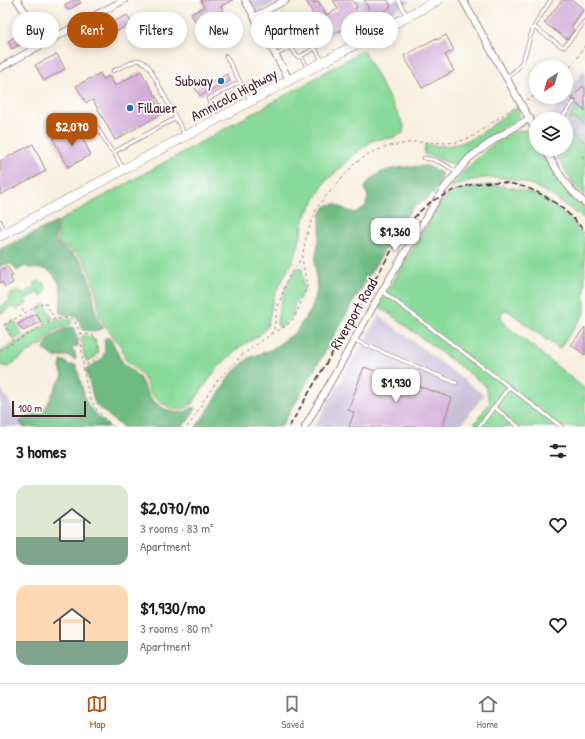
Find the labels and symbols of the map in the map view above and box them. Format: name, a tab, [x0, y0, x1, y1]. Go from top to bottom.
north arrow	[529, 60, 573, 104]
street label: Amnicola Highway	[187, 63, 281, 126]
place label: Subway	[175, 70, 213, 91]
marker: Subway	[216, 76, 226, 86]
place label: Fillauer	[137, 97, 177, 118]
marker: Fillauer	[125, 103, 135, 113]
pin: $2,070	[39, 113, 105, 147]
pin: $1,360	[362, 218, 428, 252]
street label: Riverport Road	[325, 274, 383, 353]
pin: $1,930	[363, 369, 429, 403]
scale bar	[12, 399, 86, 418]

